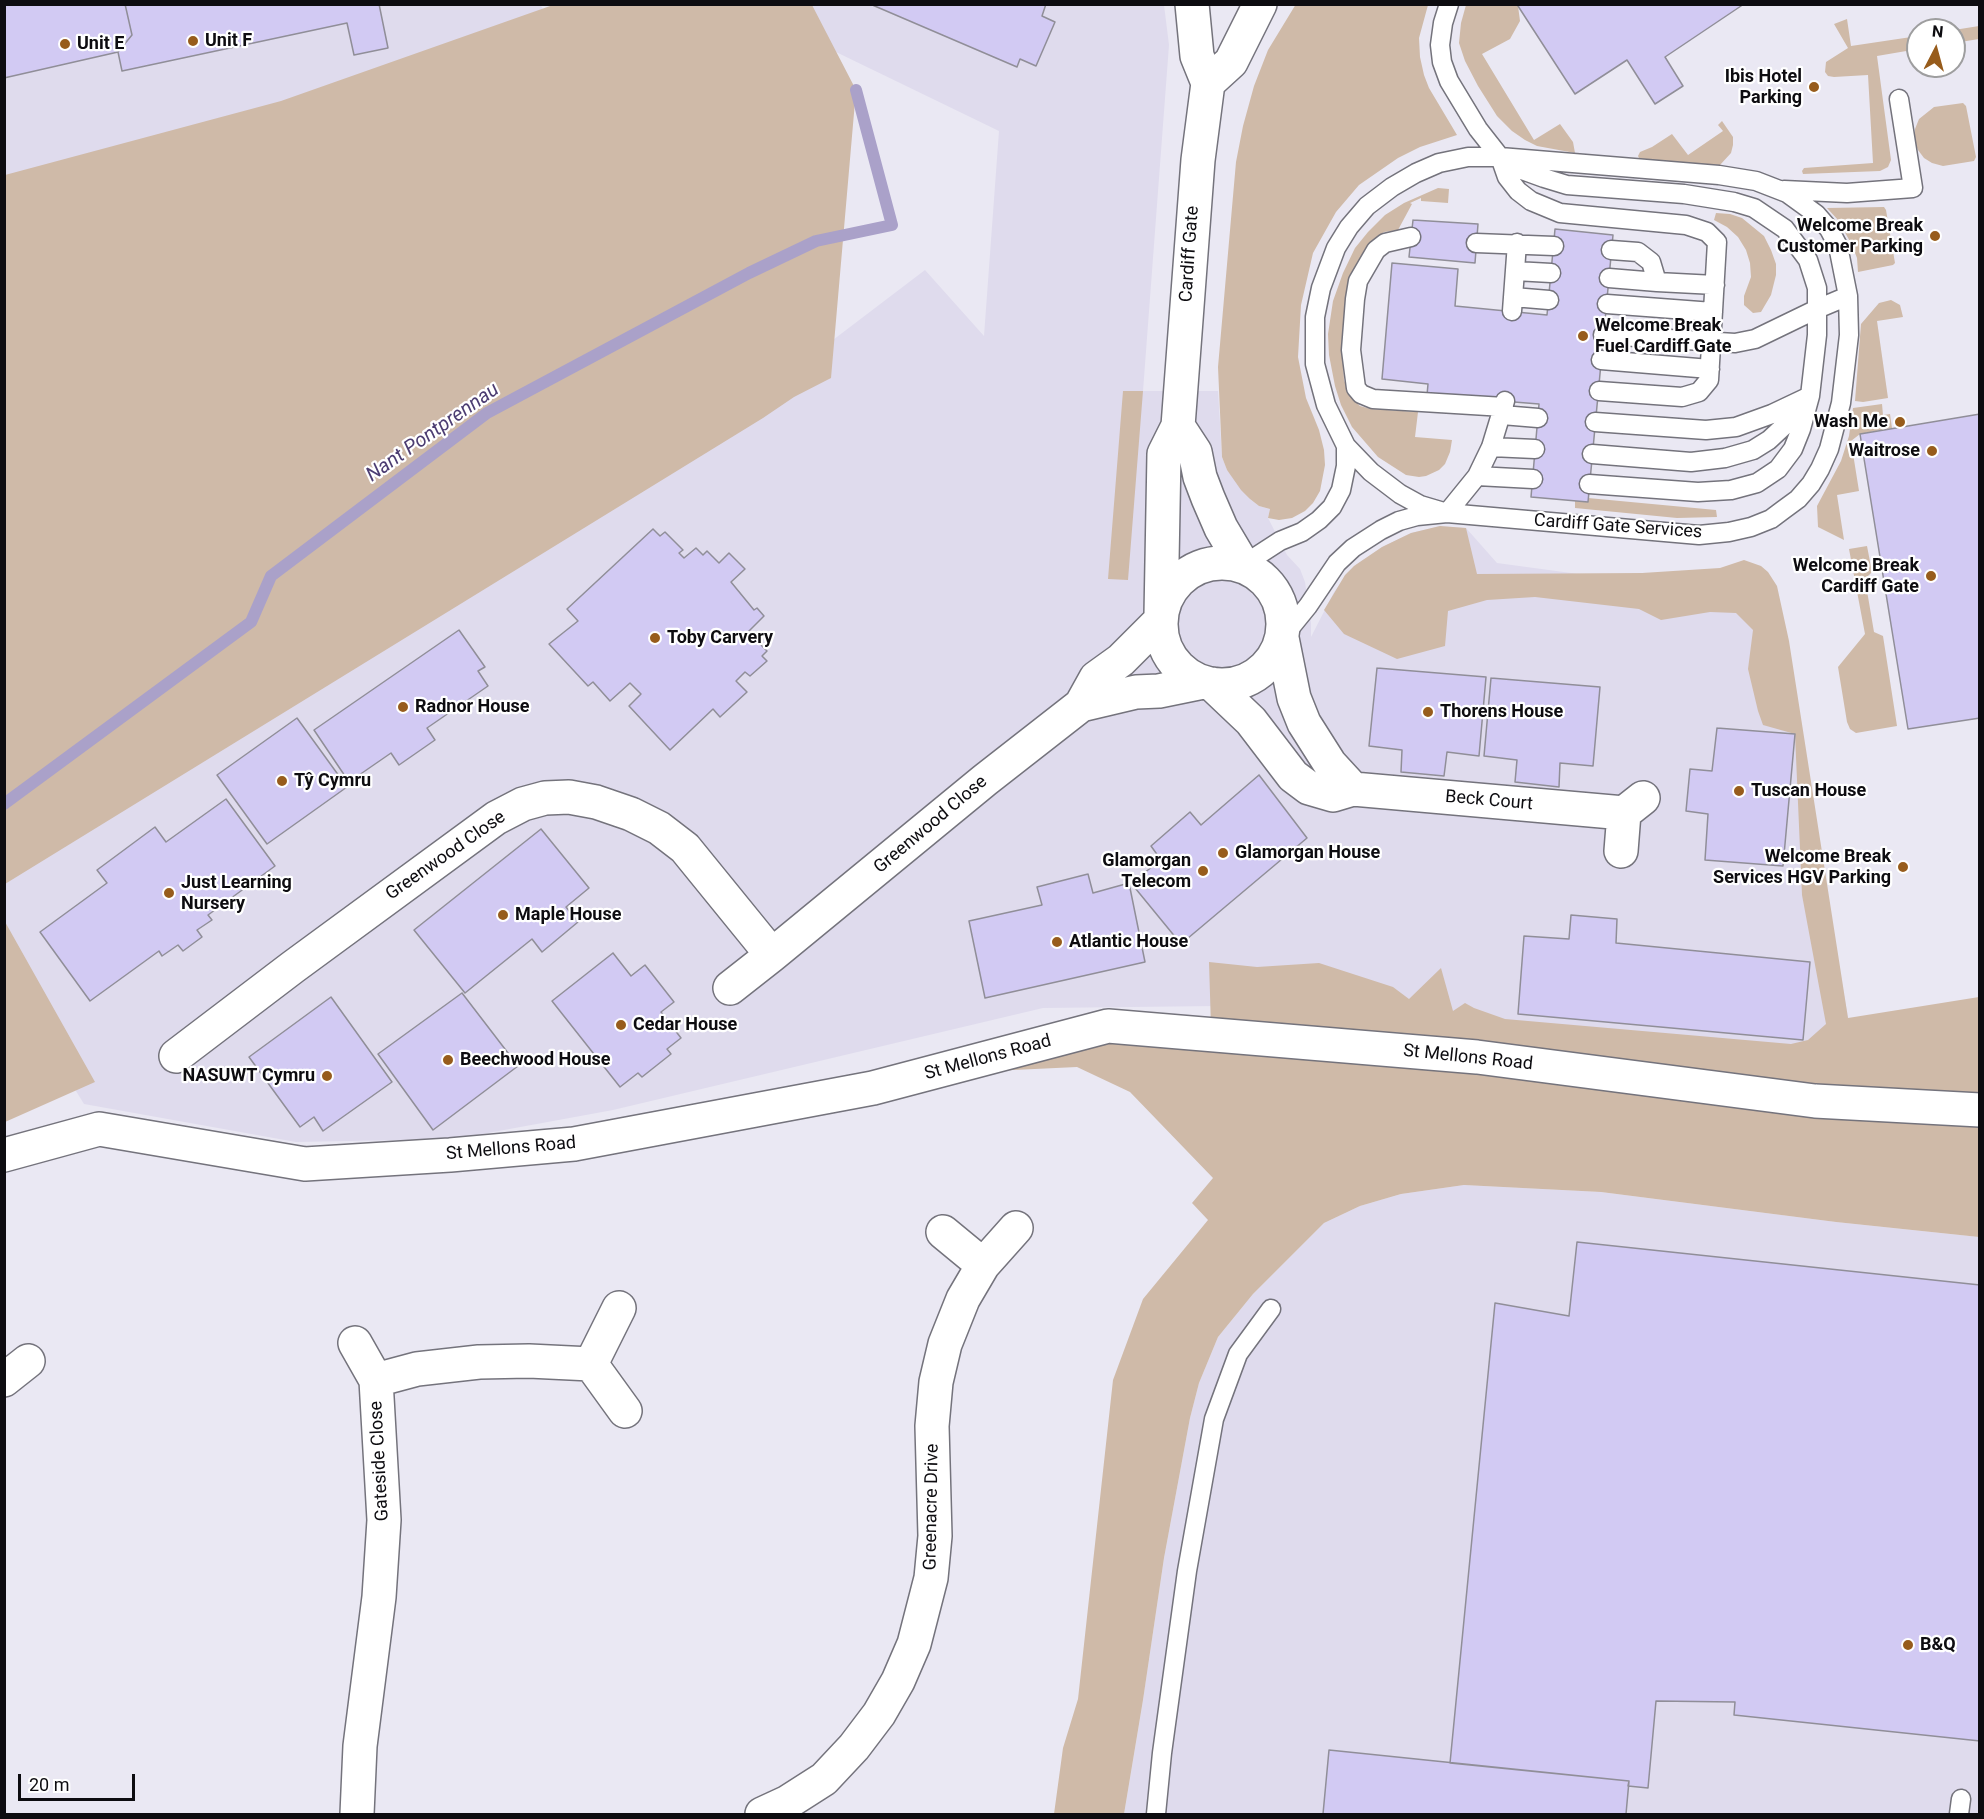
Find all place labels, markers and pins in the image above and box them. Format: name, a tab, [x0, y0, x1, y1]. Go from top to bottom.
place label: Unit F	[205, 30, 252, 52]
place label: Unit E	[77, 33, 124, 55]
marker: Unit F	[186, 34, 200, 48]
marker: Unit E	[58, 37, 72, 51]
place label: Ibis Hotel Parking	[1725, 66, 1802, 109]
marker: Ibis Hotel Parking	[1807, 80, 1821, 94]
place label: Welcome Break Customer Parking	[1777, 215, 1923, 258]
marker: Welcome Break Customer Parking	[1928, 229, 1942, 243]
place label: Welcome Break Fuel Cardiff Gate	[1595, 315, 1732, 358]
marker: Welcome Break Fuel Cardiff Gate	[1576, 329, 1590, 343]
place label: Wash Me	[1814, 411, 1888, 433]
marker: Wash Me	[1893, 415, 1907, 429]
place label: Waitrose	[1849, 440, 1920, 462]
marker: Waitrose	[1925, 444, 1939, 458]
place label: Welcome Break Cardiff Gate	[1793, 555, 1919, 598]
marker: Welcome Break Cardiff Gate	[1924, 569, 1938, 583]
place label: Toby Carvery	[667, 627, 773, 649]
marker: Toby Carvery	[648, 631, 662, 645]
place label: Radnor House	[415, 696, 530, 718]
marker: Radnor House	[396, 700, 410, 714]
place label: Thorens House	[1440, 701, 1563, 723]
marker: Thorens House	[1421, 705, 1435, 719]
place label: Tŷ Cymru	[294, 770, 371, 792]
marker: Tŷ Cymru	[275, 774, 289, 788]
place label: Tuscan House	[1751, 780, 1866, 802]
marker: Tuscan House	[1732, 784, 1746, 798]
place label: Glamorgan House	[1235, 842, 1380, 864]
marker: Glamorgan House	[1216, 846, 1230, 860]
place label: Welcome Break Services HGV Parking	[1713, 846, 1891, 888]
place label: Glamorgan Telecom	[1102, 850, 1191, 892]
marker: Welcome Break Services HGV Parking	[1896, 860, 1910, 874]
marker: Glamorgan Telecom	[1196, 864, 1210, 878]
place label: Just Learning Nursery	[181, 872, 292, 914]
marker: Just Learning Nursery	[162, 886, 176, 900]
place label: Maple House	[515, 904, 621, 926]
marker: Maple House	[496, 908, 510, 922]
place label: Atlantic House	[1069, 931, 1188, 953]
marker: Atlantic House	[1050, 935, 1064, 949]
place label: Cedar House	[633, 1014, 737, 1036]
marker: Cedar House	[614, 1018, 628, 1032]
place label: Beechwood House	[460, 1049, 610, 1071]
marker: Beechwood House	[441, 1053, 455, 1067]
place label: NASUWT Cymru	[182, 1065, 315, 1087]
marker: NASUWT Cymru	[320, 1069, 334, 1083]
place label: B&Q	[1920, 1634, 1956, 1656]
marker: B&Q	[1901, 1638, 1915, 1652]

